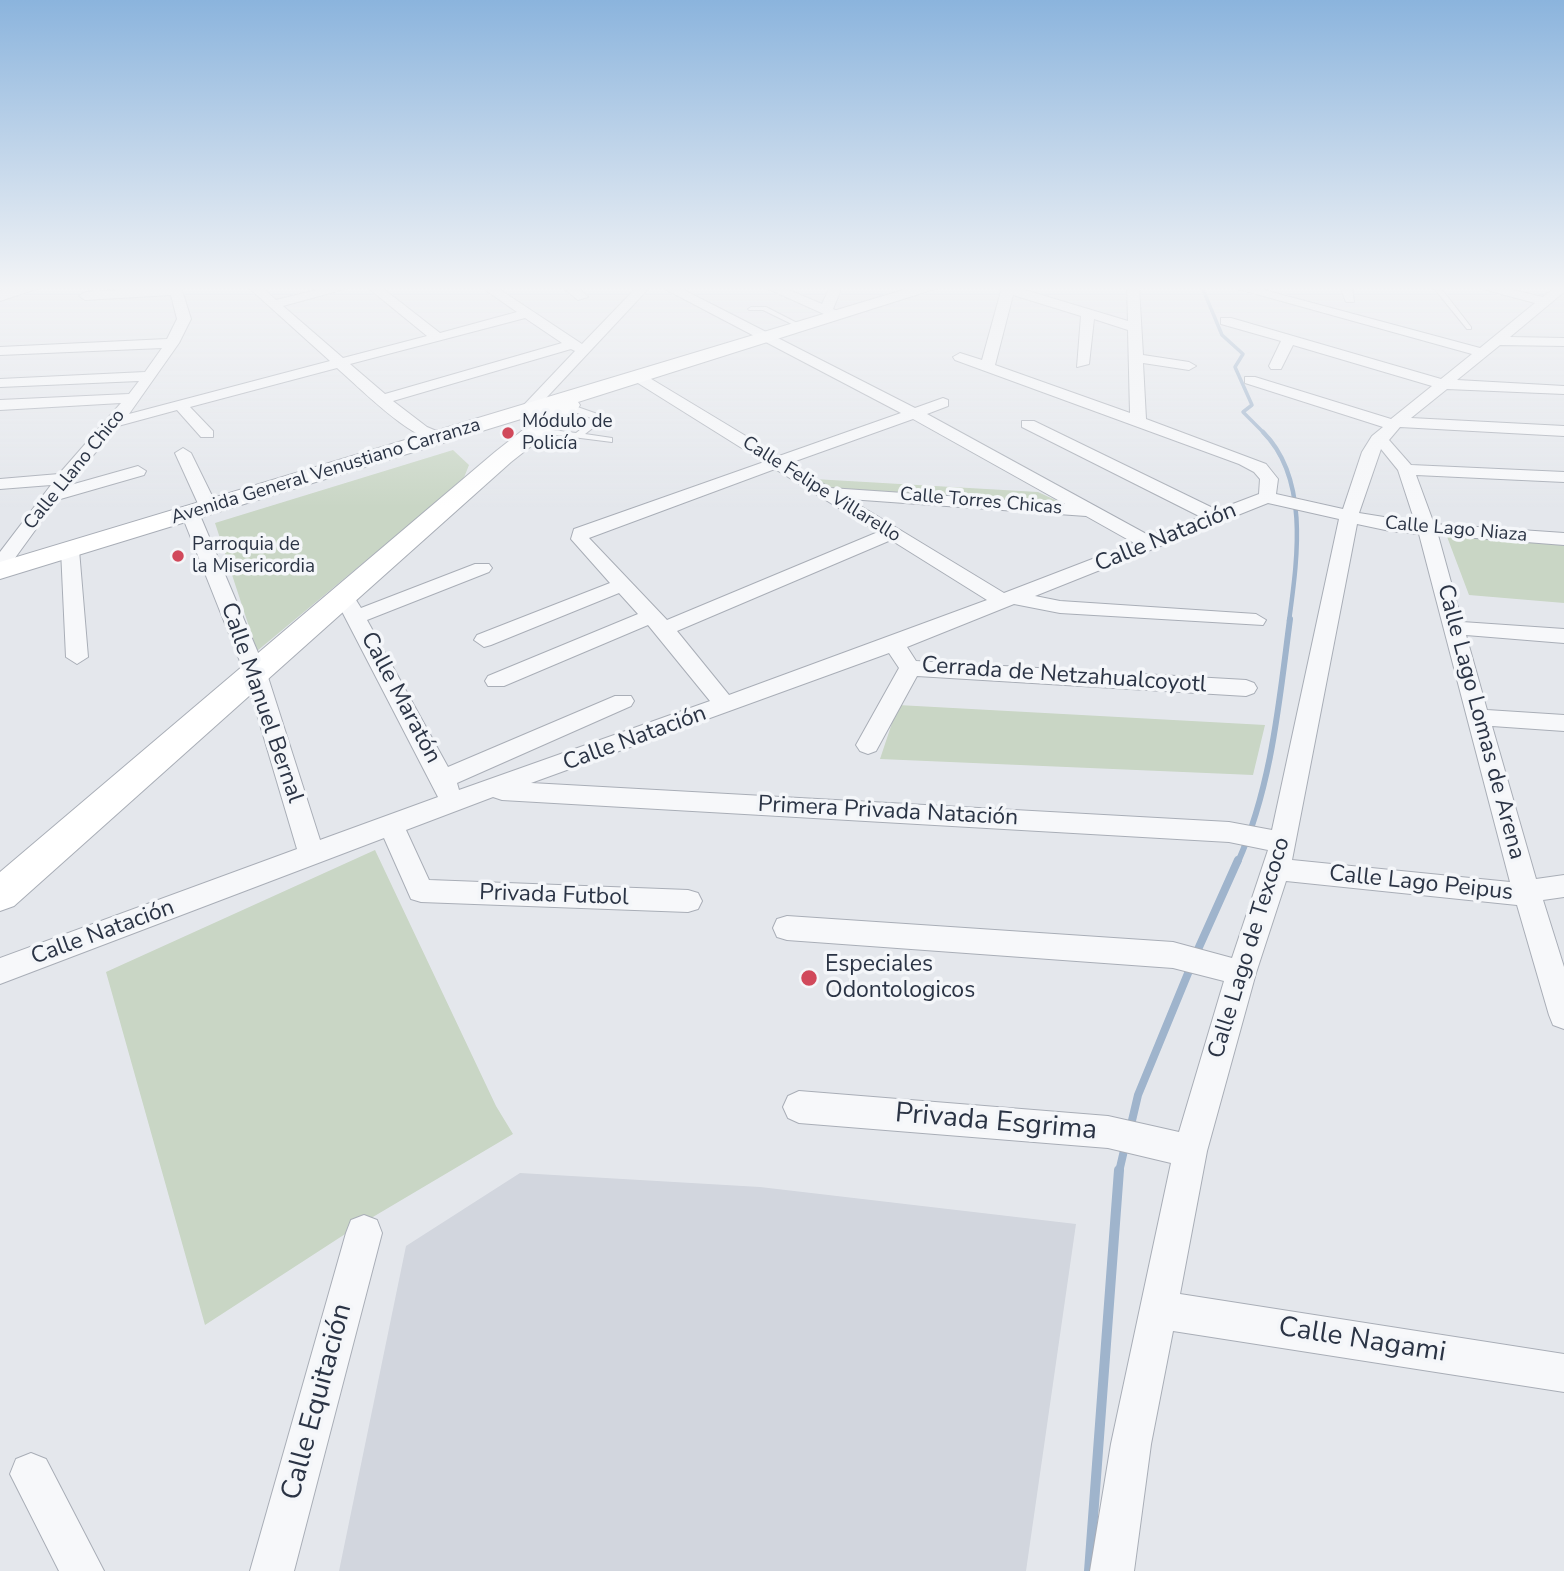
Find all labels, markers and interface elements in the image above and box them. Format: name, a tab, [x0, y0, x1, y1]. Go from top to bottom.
street label: Calle Llano Chico	[20, 405, 130, 535]
place label: Módulo de Policía	[522, 411, 613, 455]
street label: Avenida General Venustiano Carranza	[169, 414, 483, 530]
marker: Módulo de Policía	[500, 425, 516, 441]
street label: Calle Felipe Villarello	[738, 432, 904, 548]
street label: Calle Torres Chicas	[899, 484, 1063, 520]
street label: Calle Natación	[1091, 497, 1241, 579]
street label: Calle Lago Niaza	[1384, 512, 1528, 548]
place label: Parroquia de la Misericordia	[192, 534, 315, 578]
marker: Parroquia de la Misericordia	[170, 548, 186, 564]
street label: Calle Lago Lomas de Arena	[1430, 581, 1530, 863]
street label: Calle Manuel Bernal	[214, 599, 308, 807]
street label: Calle Maratón	[354, 628, 446, 768]
street label: Cerrada de Netzahualcoyotl	[921, 652, 1207, 700]
street label: Calle Natación	[560, 700, 710, 778]
street label: Primera Privada Natación	[757, 791, 1019, 833]
street label: Calle Lago de Texcoco	[1203, 834, 1297, 1062]
street label: Calle Lago Peipus	[1328, 861, 1514, 907]
street label: Privada Futbol	[479, 880, 629, 912]
street label: Calle Natación	[28, 894, 178, 972]
place label: Especiales Odontologicos	[825, 951, 975, 1005]
marker: Especiales Odontologicos	[799, 968, 819, 988]
street label: Privada Esgrima	[894, 1097, 1098, 1149]
street label: Calle Equitación	[276, 1300, 360, 1504]
street label: Calle Nagami	[1276, 1311, 1448, 1371]

